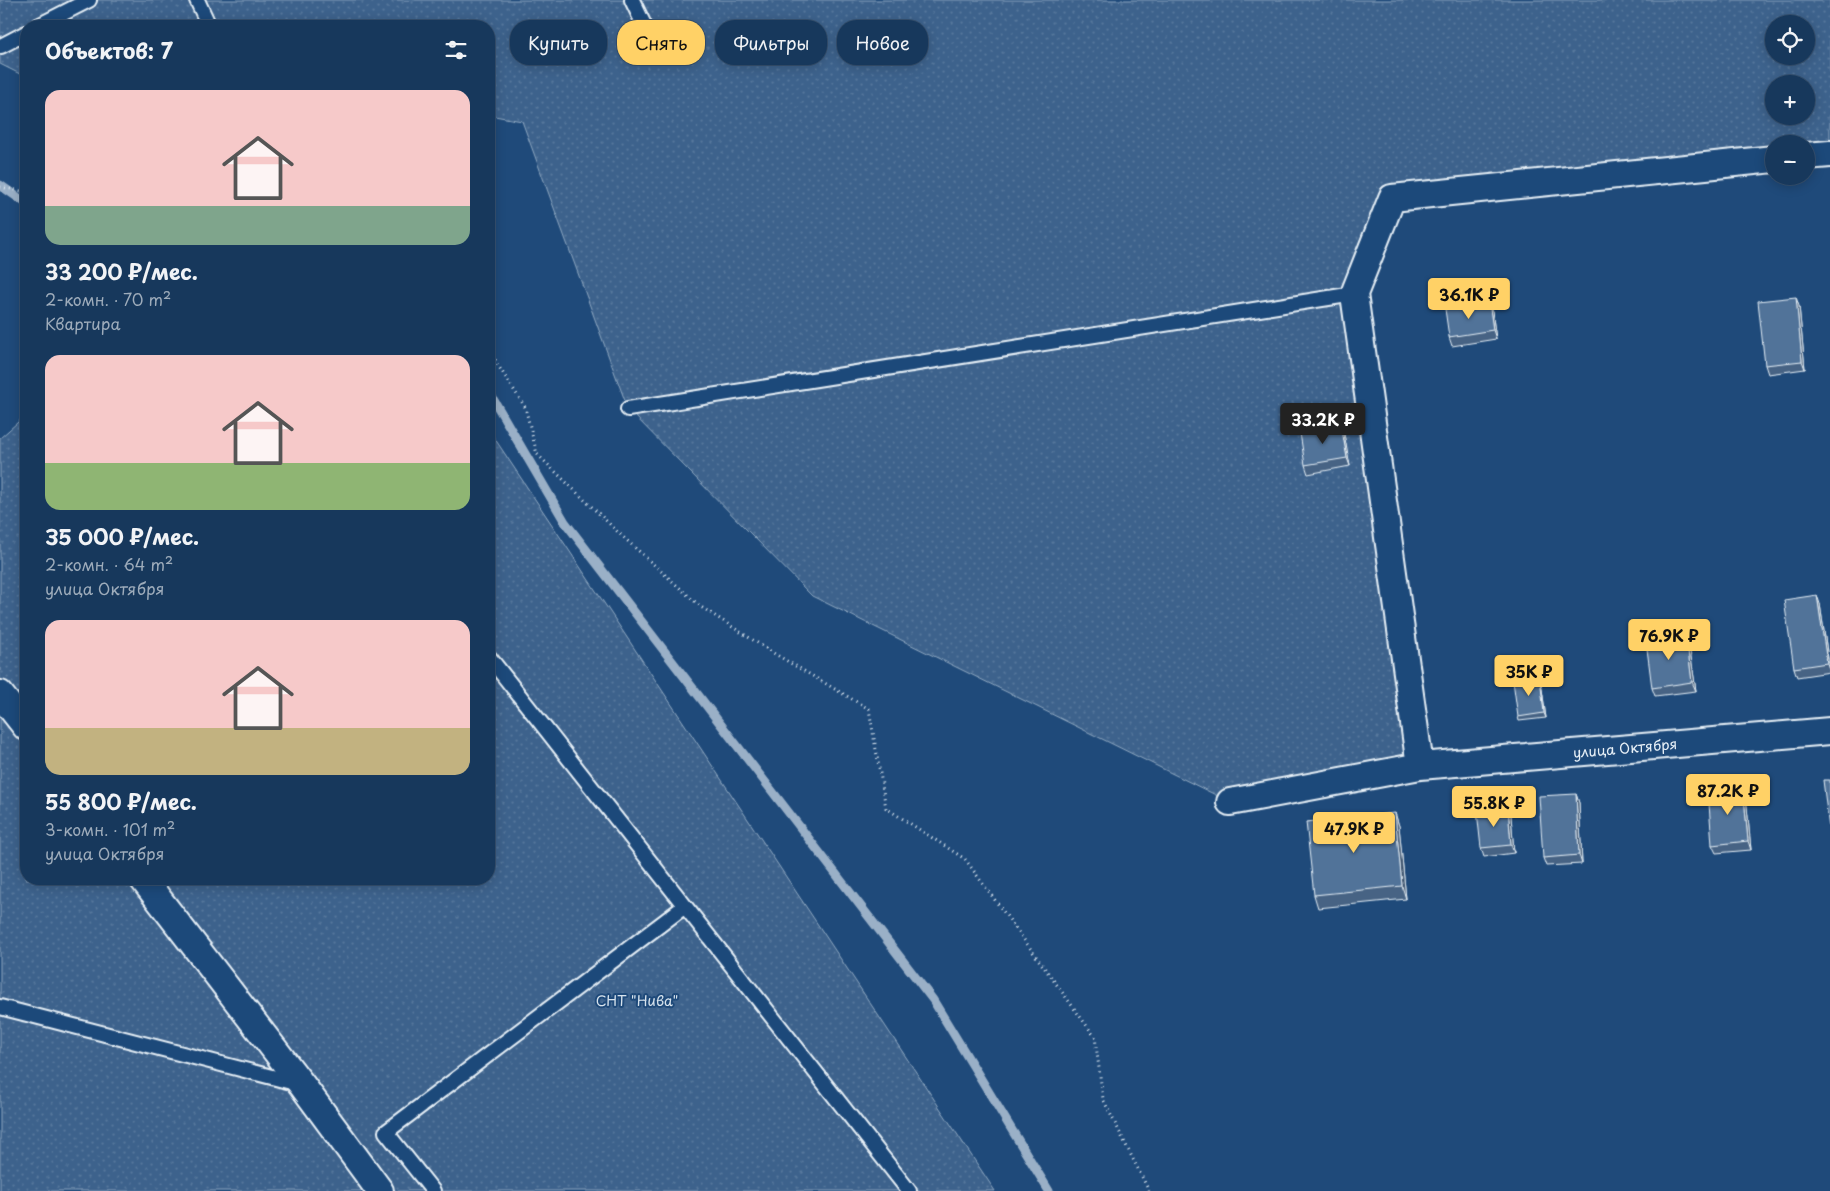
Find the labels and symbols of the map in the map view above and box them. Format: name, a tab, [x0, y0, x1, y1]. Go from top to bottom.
pin: 36.1K ₽	[1423, 278, 1515, 320]
pin: 33.2K ₽	[1277, 402, 1369, 445]
pin: 76.9K ₽	[1623, 618, 1715, 661]
pin: 35K ₽	[1494, 654, 1564, 697]
street label: улица Октября	[1572, 733, 1678, 763]
pin: 87.2K ₽	[1682, 774, 1774, 816]
pin: 55.8K ₽	[1448, 786, 1540, 828]
pin: 47.9K ₽	[1308, 812, 1400, 854]
park label: СНТ "Нива"	[596, 990, 678, 1011]

